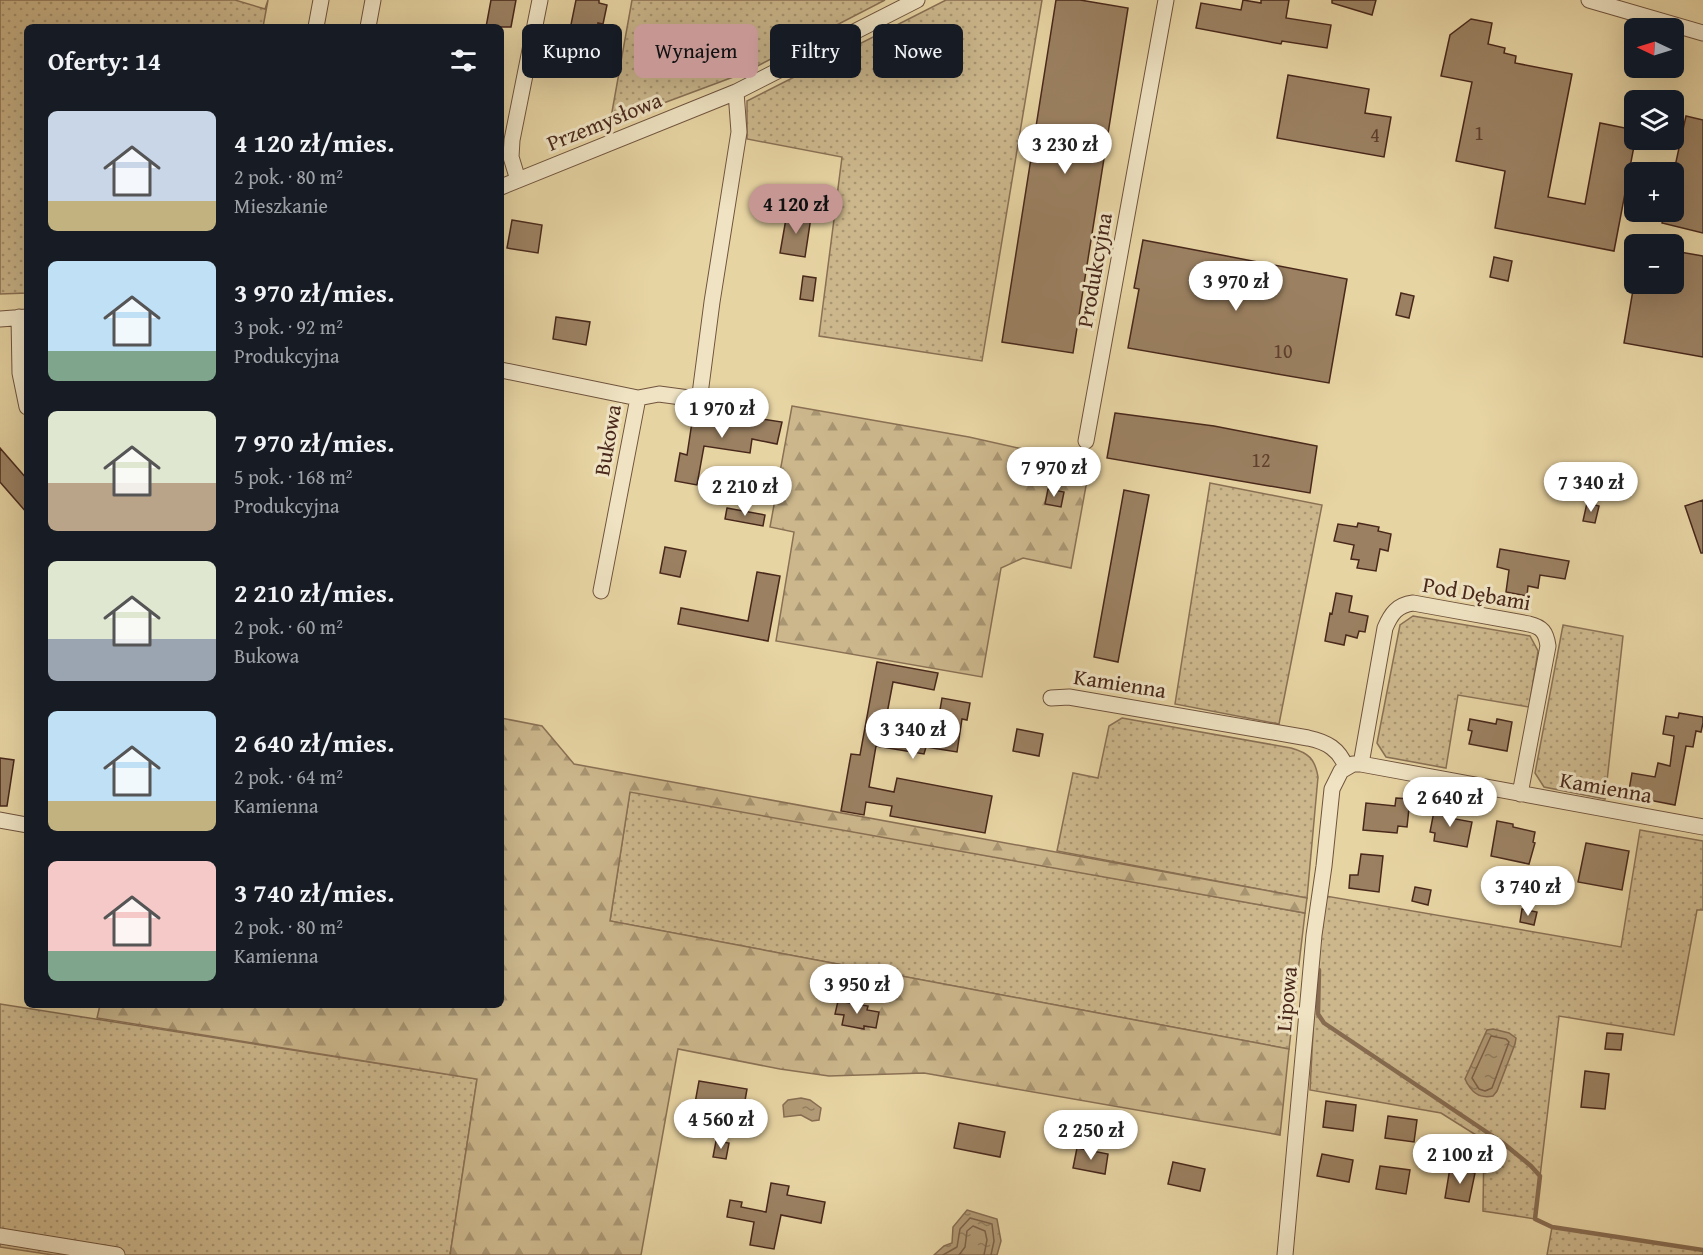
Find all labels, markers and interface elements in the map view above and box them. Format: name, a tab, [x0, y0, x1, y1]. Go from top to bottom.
north arrow	[1624, 18, 1684, 78]
map controls	[1624, 18, 1684, 294]
chip: Kupno	[522, 24, 622, 78]
chip: Wynajem	[634, 24, 758, 78]
chip: Filtry	[770, 24, 861, 78]
chip: Nowe	[873, 24, 963, 78]
text: Oferty: 14	[48, 41, 161, 80]
icon: filters	[447, 44, 480, 77]
street label: Przemysłowa	[542, 83, 667, 159]
button: layers	[1624, 90, 1684, 150]
house number: 1	[1474, 118, 1484, 147]
house number: 4	[1370, 120, 1380, 149]
text: 4 120 zł/mies.	[234, 123, 394, 162]
pin: 3 230 zł	[1003, 124, 1127, 175]
text: 3 230 zł	[1032, 129, 1098, 158]
icon: home	[96, 135, 168, 207]
text: 2 pok. · 80 m²	[234, 162, 343, 191]
button: +	[1624, 162, 1684, 222]
pin: 4 120 zł	[734, 184, 858, 235]
text: 4 120 zł	[763, 189, 829, 218]
text: Mieszkanie	[234, 191, 328, 220]
street label: Produkcyjna	[1068, 210, 1120, 330]
button: −	[1624, 234, 1684, 294]
pin: 3 970 zł	[1174, 261, 1298, 312]
text: 3 970 zł	[1203, 266, 1269, 295]
text: 3 970 zł/mies.	[234, 273, 394, 312]
icon: home	[96, 285, 168, 357]
text: 3 pok. · 92 m²	[234, 312, 343, 341]
house number: 10	[1273, 336, 1293, 365]
text: Produkcyjna	[234, 341, 339, 370]
pin: 1 970 zł	[660, 388, 784, 439]
text: 1 970 zł	[689, 393, 755, 422]
street label: Bukowa	[585, 401, 629, 478]
text: 7 970 zł/mies.	[234, 423, 394, 462]
icon: home	[96, 435, 168, 507]
house number: 12	[1251, 445, 1271, 474]
pin: 7 970 zł	[992, 447, 1116, 498]
text: 7 970 zł	[1021, 452, 1087, 481]
text: 5 pok. · 168 m²	[234, 462, 353, 491]
pin: 7 340 zł	[1529, 462, 1653, 513]
pin: 2 210 zł	[683, 466, 807, 517]
text: 7 340 zł	[1558, 467, 1624, 496]
text: 2 210 zł	[712, 471, 778, 500]
text: Produkcyjna	[234, 491, 339, 520]
street label: Pod Dębami	[1420, 568, 1534, 618]
text: 2 210 zł/mies.	[234, 573, 394, 612]
icon: home	[96, 585, 168, 657]
text: 2 pok. · 60 m²	[234, 612, 343, 641]
text: Bukowa	[234, 641, 299, 670]
street label: Kamienna	[1072, 660, 1169, 706]
pin: 3 340 zł	[851, 709, 975, 760]
text: 3 340 zł	[880, 714, 946, 743]
text: 2 640 zł/mies.	[234, 723, 394, 762]
icon: home	[96, 735, 168, 807]
text: 2 pok. · 64 m²	[234, 762, 343, 791]
street label: Kamienna	[1557, 763, 1655, 811]
pin: 2 640 zł	[1388, 777, 1512, 828]
text: 2 640 zł	[1417, 782, 1483, 811]
text: Kamienna	[234, 791, 319, 820]
pin: 3 740 zł	[1466, 866, 1590, 917]
text: 3 740 zł	[1495, 871, 1561, 900]
text: 3 740 zł/mies.	[234, 873, 394, 912]
icon: home	[96, 885, 168, 957]
text: 2 pok. · 80 m²	[234, 912, 343, 941]
text: Kamienna	[234, 941, 319, 970]
pin: 3 950 zł	[795, 964, 919, 1015]
street label: Lipowa	[1267, 964, 1305, 1033]
text: 3 950 zł	[824, 969, 890, 998]
pin: 4 560 zł	[659, 1099, 783, 1150]
text: 4 560 zł	[688, 1104, 754, 1133]
pin: 2 250 zł	[1029, 1110, 1153, 1161]
text: 2 250 zł	[1058, 1115, 1124, 1144]
pin: 2 100 zł	[1398, 1134, 1522, 1185]
text: 2 100 zł	[1427, 1139, 1493, 1168]

